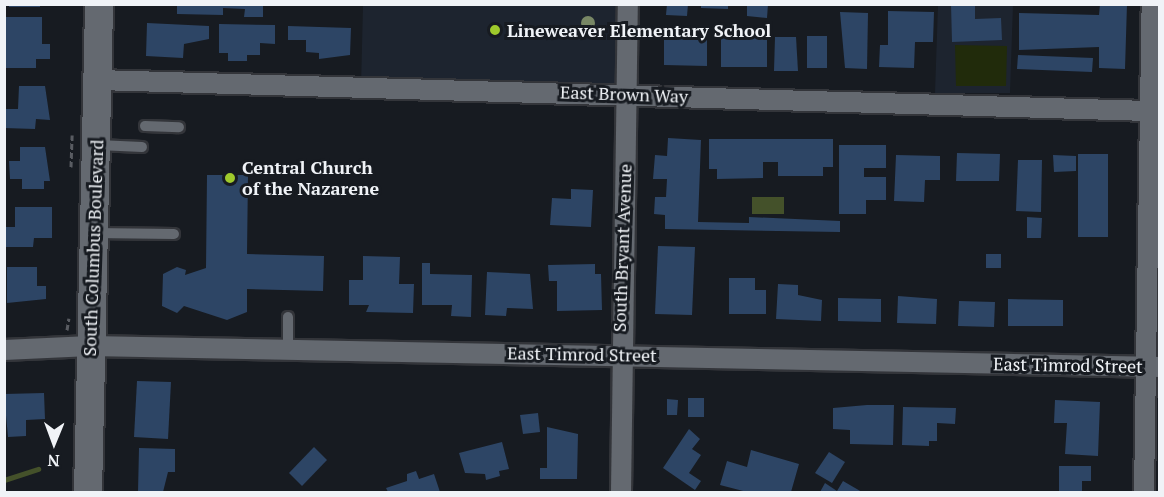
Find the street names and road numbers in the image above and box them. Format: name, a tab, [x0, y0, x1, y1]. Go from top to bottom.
street label: East Brown Way	[560, 81, 688, 107]
street label: South Columbus Boulevard	[78, 139, 108, 357]
street label: South Bryant Avenue	[608, 163, 636, 333]
street label: East Timrod Street	[507, 342, 657, 366]
street label: East Timrod Street	[993, 353, 1143, 377]

